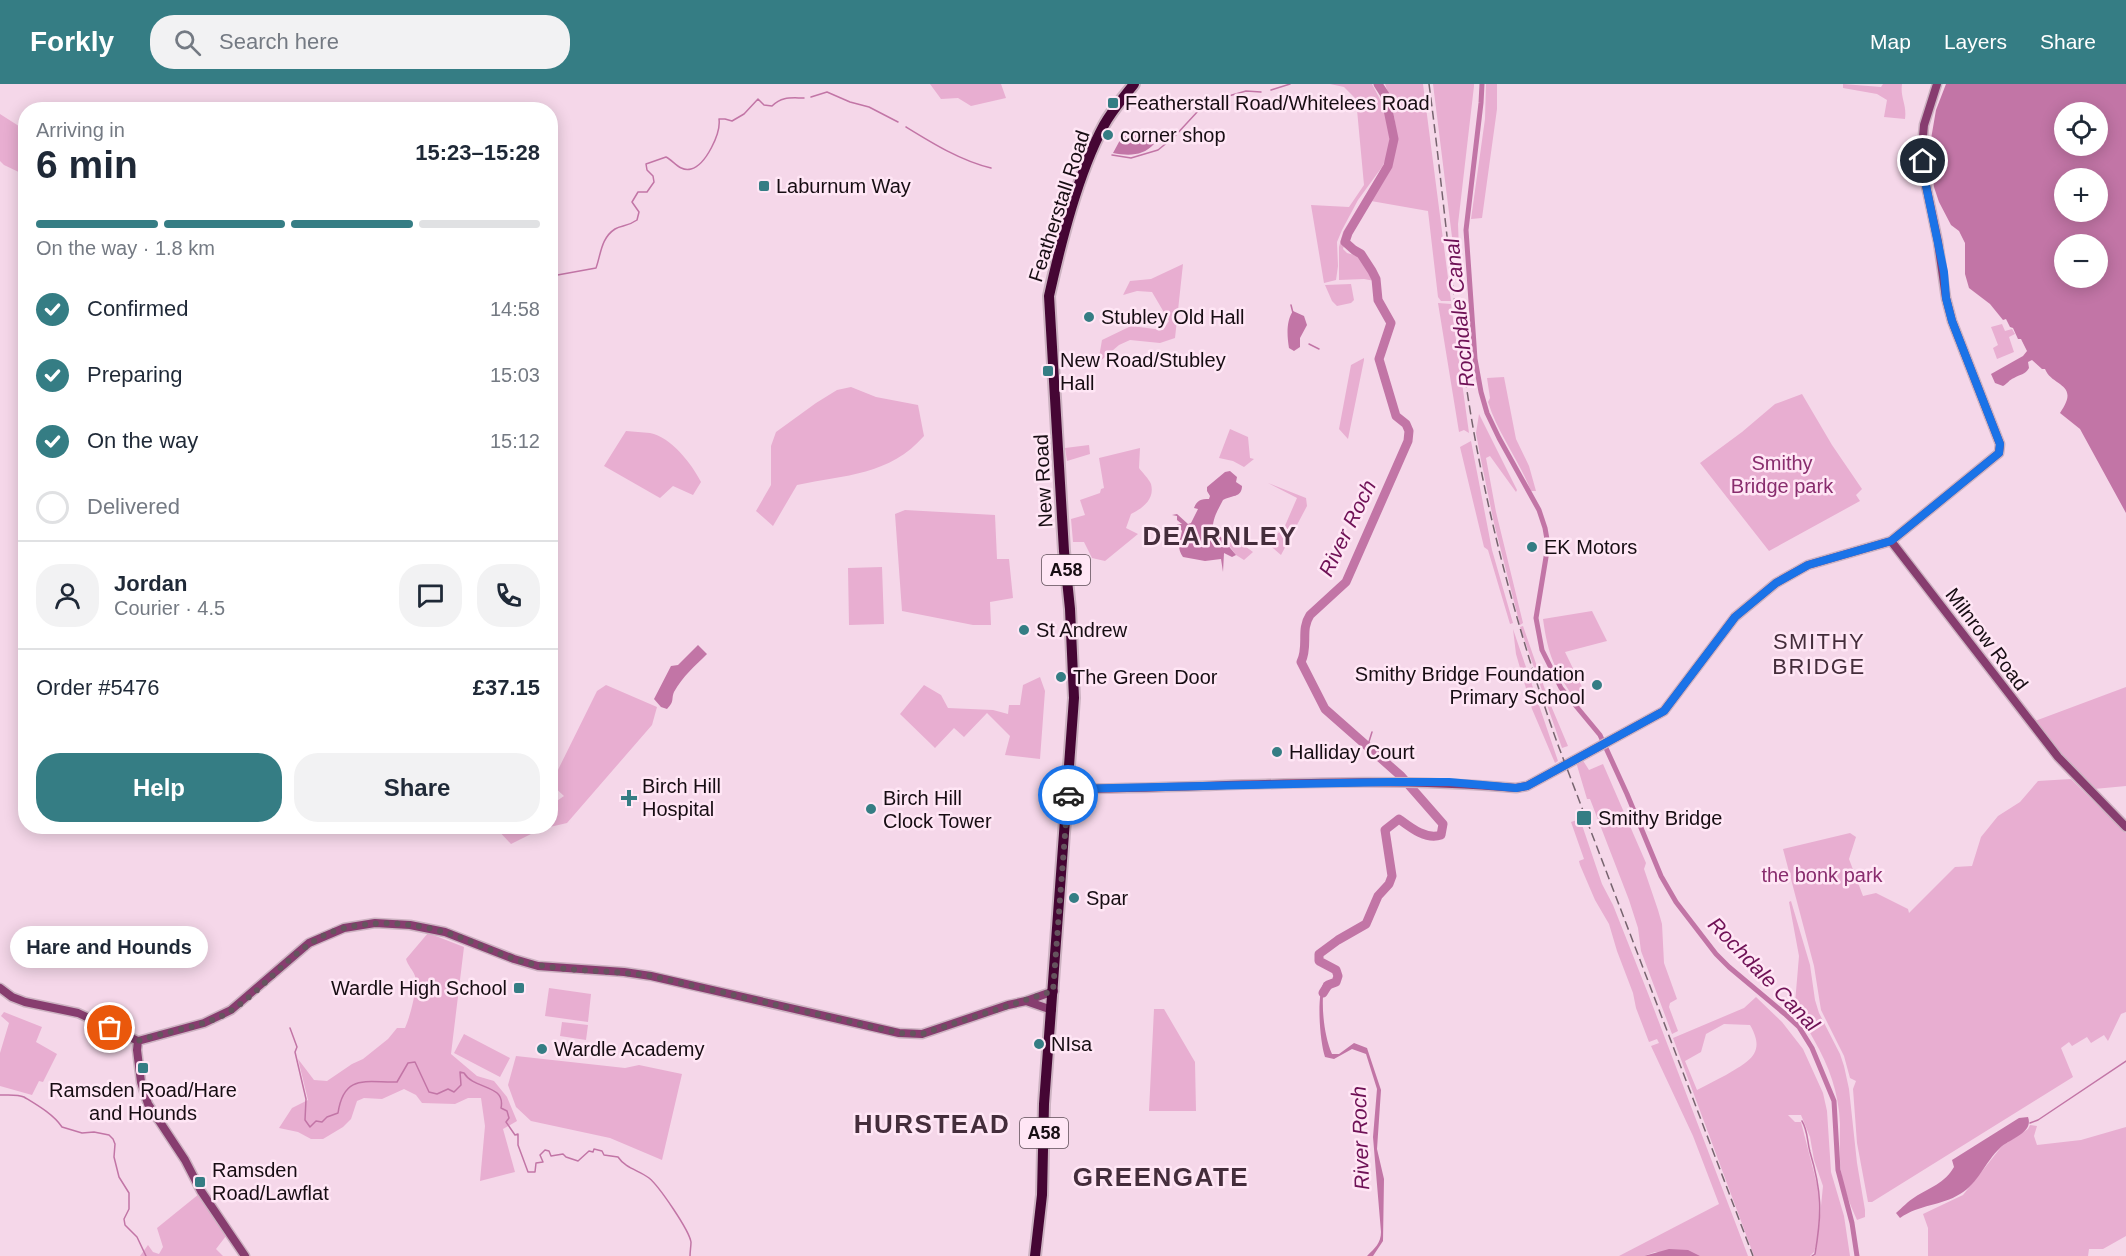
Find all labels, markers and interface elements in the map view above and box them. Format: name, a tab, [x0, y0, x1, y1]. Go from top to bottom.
search box	[150, 15, 570, 69]
text: Forkly	[30, 26, 114, 57]
icon: search	[171, 26, 204, 59]
text: Search here	[219, 29, 339, 54]
text: Map	[1870, 30, 1911, 53]
text: Layers	[1944, 30, 2007, 53]
text: Share	[2040, 30, 2096, 53]
place label: Featherstall Road/Whitelees Road	[1125, 92, 1430, 114]
marker: Featherstall Road/Whitelees Road	[1106, 96, 1120, 110]
map controls	[2054, 102, 2108, 288]
button: locate	[2054, 102, 2108, 156]
text: Arriving in	[36, 119, 125, 141]
place label: corner shop	[1120, 124, 1226, 146]
street label: Featherstall Road	[1024, 128, 1094, 284]
marker: corner shop	[1101, 128, 1115, 142]
pin	[1897, 135, 1948, 186]
text: 15:23–15:28	[415, 140, 540, 165]
text: 6 min	[36, 143, 138, 186]
icon: home	[1906, 144, 1939, 177]
button: +	[2054, 168, 2108, 222]
place label: Laburnum Way	[776, 175, 911, 197]
marker: Laburnum Way	[757, 179, 771, 193]
button: −	[2054, 234, 2108, 288]
water label: Rochdale Canal	[1440, 236, 1478, 389]
text: On the way · 1.8 km	[36, 237, 215, 259]
icon: check	[36, 293, 69, 326]
text: Confirmed	[87, 296, 188, 321]
text: 14:58	[490, 298, 540, 320]
place label: Stubley Old Hall	[1101, 306, 1244, 328]
marker: Stubley Old Hall	[1082, 310, 1096, 324]
place label: New Road/Stubley Hall	[1060, 349, 1226, 394]
icon: check	[36, 359, 69, 392]
text: Preparing	[87, 362, 182, 387]
text: 15:03	[490, 364, 540, 386]
marker: New Road/Stubley Hall	[1041, 364, 1055, 378]
icon: check	[36, 425, 69, 458]
text: On the way	[87, 428, 198, 453]
text: 15:12	[490, 430, 540, 452]
street label: New Road	[1030, 434, 1056, 528]
park label: Smithy Bridge park	[1731, 452, 1834, 497]
water label: River Roch	[1314, 476, 1380, 580]
text: Delivered	[87, 494, 180, 519]
district label: DEARNLEY	[1142, 521, 1298, 551]
place label: EK Motors	[1544, 536, 1637, 558]
marker: EK Motors	[1525, 540, 1539, 554]
road number: A58	[1042, 555, 1090, 585]
button: person	[36, 564, 99, 627]
button: chat	[399, 564, 462, 627]
button: phone	[477, 564, 540, 627]
text: Jordan	[114, 571, 187, 596]
street label: Milnrow Road	[1941, 584, 2033, 694]
text: Courier · 4.5	[114, 597, 225, 619]
place label: St Andrew	[1036, 619, 1128, 641]
marker: St Andrew	[1017, 623, 1031, 637]
district label: SMITHY BRIDGE	[1772, 629, 1866, 679]
place label: Smithy Bridge Foundation Primary School	[1355, 663, 1585, 708]
place label: The Green Door	[1073, 666, 1218, 688]
marker: The Green Door	[1054, 670, 1068, 684]
text: Order #5476	[36, 675, 160, 700]
text: £37.15	[473, 675, 540, 700]
marker: Smithy Bridge Foundation Primary School	[1590, 678, 1604, 692]
place label: Halliday Court	[1289, 741, 1415, 763]
marker: Halliday Court	[1270, 745, 1284, 759]
button: Help	[36, 753, 282, 822]
button: Share	[294, 753, 540, 822]
courier	[1038, 765, 1098, 825]
place label: Birch Hill Hospital	[642, 775, 721, 820]
icon: car	[1052, 779, 1085, 812]
place label: Birch Hill Clock Tower	[883, 787, 992, 832]
marker: Birch Hill Hospital	[620, 789, 638, 807]
marker: Birch Hill Clock Tower	[864, 802, 878, 816]
place label: Smithy Bridge	[1598, 807, 1723, 829]
marker: Smithy Bridge	[1575, 809, 1593, 827]
park label: the bonk park	[1761, 864, 1884, 886]
place label: Spar	[1086, 887, 1129, 909]
marker: Spar	[1067, 891, 1081, 905]
water label: Rochdale Canal	[1704, 912, 1825, 1037]
callout: Hare and Hounds	[11, 926, 209, 968]
text: Hare and Hounds	[26, 936, 192, 958]
place label: Wardle High School	[331, 977, 507, 999]
marker: Wardle High School	[512, 981, 526, 995]
pin	[84, 1002, 135, 1053]
icon: bag	[93, 1011, 126, 1044]
place label: NIsa	[1051, 1033, 1093, 1055]
marker: NIsa	[1032, 1037, 1046, 1051]
place label: Wardle Academy	[554, 1038, 704, 1060]
marker: Wardle Academy	[535, 1042, 549, 1056]
marker: Ramsden Road/Hare and Hounds	[136, 1061, 150, 1075]
place label: Ramsden Road/Hare and Hounds	[49, 1079, 237, 1124]
water label: River Roch	[1347, 1086, 1373, 1190]
district label: HURSTEAD	[854, 1109, 1010, 1139]
road number: A58	[1020, 1118, 1068, 1148]
place label: Ramsden Road/Lawflat	[212, 1159, 329, 1204]
district label: GREENGATE	[1073, 1162, 1249, 1192]
marker: Ramsden Road/Lawflat	[193, 1175, 207, 1189]

